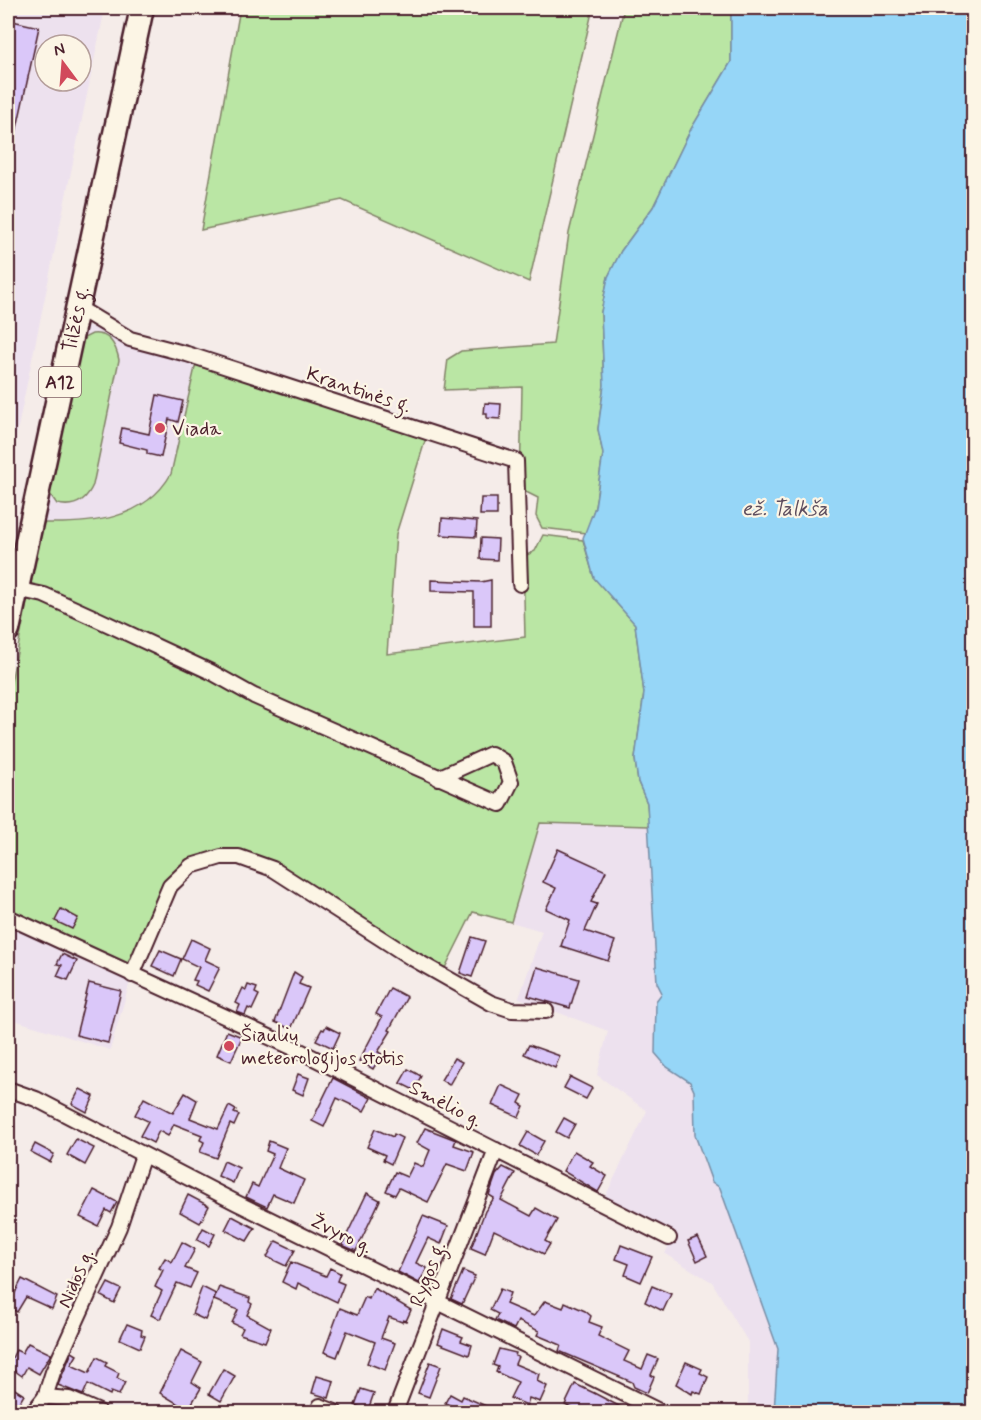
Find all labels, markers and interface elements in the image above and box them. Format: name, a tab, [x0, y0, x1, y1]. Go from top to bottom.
north arrow	[33, 33, 93, 93]
text: N	[51, 38, 67, 62]
street label: Tilžės g.	[56, 284, 98, 355]
street label: Krantinės g.	[302, 361, 414, 422]
road number: A12	[39, 367, 81, 397]
place label: Viada	[172, 416, 222, 443]
marker: Viada	[153, 421, 167, 435]
water label: ež. Talkša	[742, 495, 828, 523]
place label: Šiaulių meteorologijos stotis	[241, 1022, 404, 1074]
marker: Šiaulių meteorologijos stotis	[222, 1039, 236, 1053]
street label: Smėlio g.	[404, 1074, 486, 1134]
street label: Žvyro g.	[306, 1208, 377, 1261]
street label: Rygos g.	[404, 1238, 455, 1312]
street label: Nidos g.	[51, 1245, 101, 1312]

